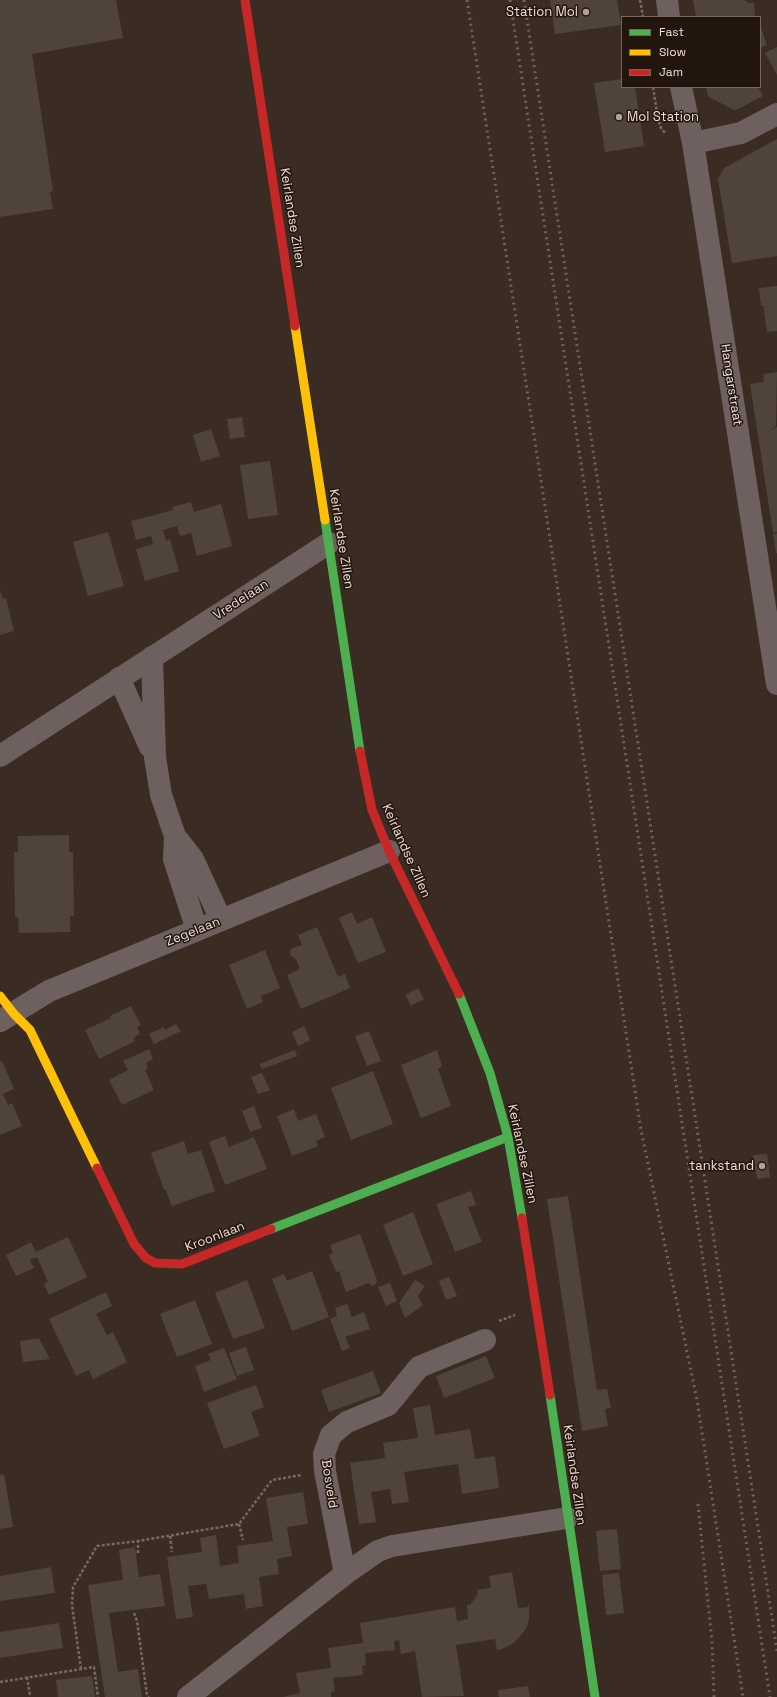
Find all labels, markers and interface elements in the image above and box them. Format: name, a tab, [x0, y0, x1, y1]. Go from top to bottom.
place label: Station Mol	[506, 4, 578, 20]
marker: Station Mol	[581, 7, 591, 17]
legend	[621, 16, 761, 88]
text: Fast	[659, 24, 684, 40]
text: Slow	[659, 44, 686, 60]
text: Jam	[659, 64, 683, 80]
place label: Mol Station	[627, 109, 699, 125]
marker: Mol Station	[614, 112, 624, 122]
street label: Keirlandse Zillen	[276, 167, 308, 269]
street label: Hangarstraat	[717, 343, 745, 427]
street label: Keirlandse Zillen	[325, 488, 357, 590]
street label: Vredelaan	[211, 576, 271, 624]
street label: Keirlandse Zillen	[378, 802, 434, 900]
street label: Zegelaan	[164, 914, 222, 950]
street label: Keirlandse Zillen	[504, 1103, 540, 1205]
place label: tankstand	[689, 1158, 754, 1174]
marker: tankstand	[757, 1161, 767, 1171]
street label: Kroonlaan	[183, 1218, 247, 1256]
street label: Keirlandse Zillen	[559, 1424, 589, 1526]
street label: Bosveld	[317, 1458, 341, 1510]

